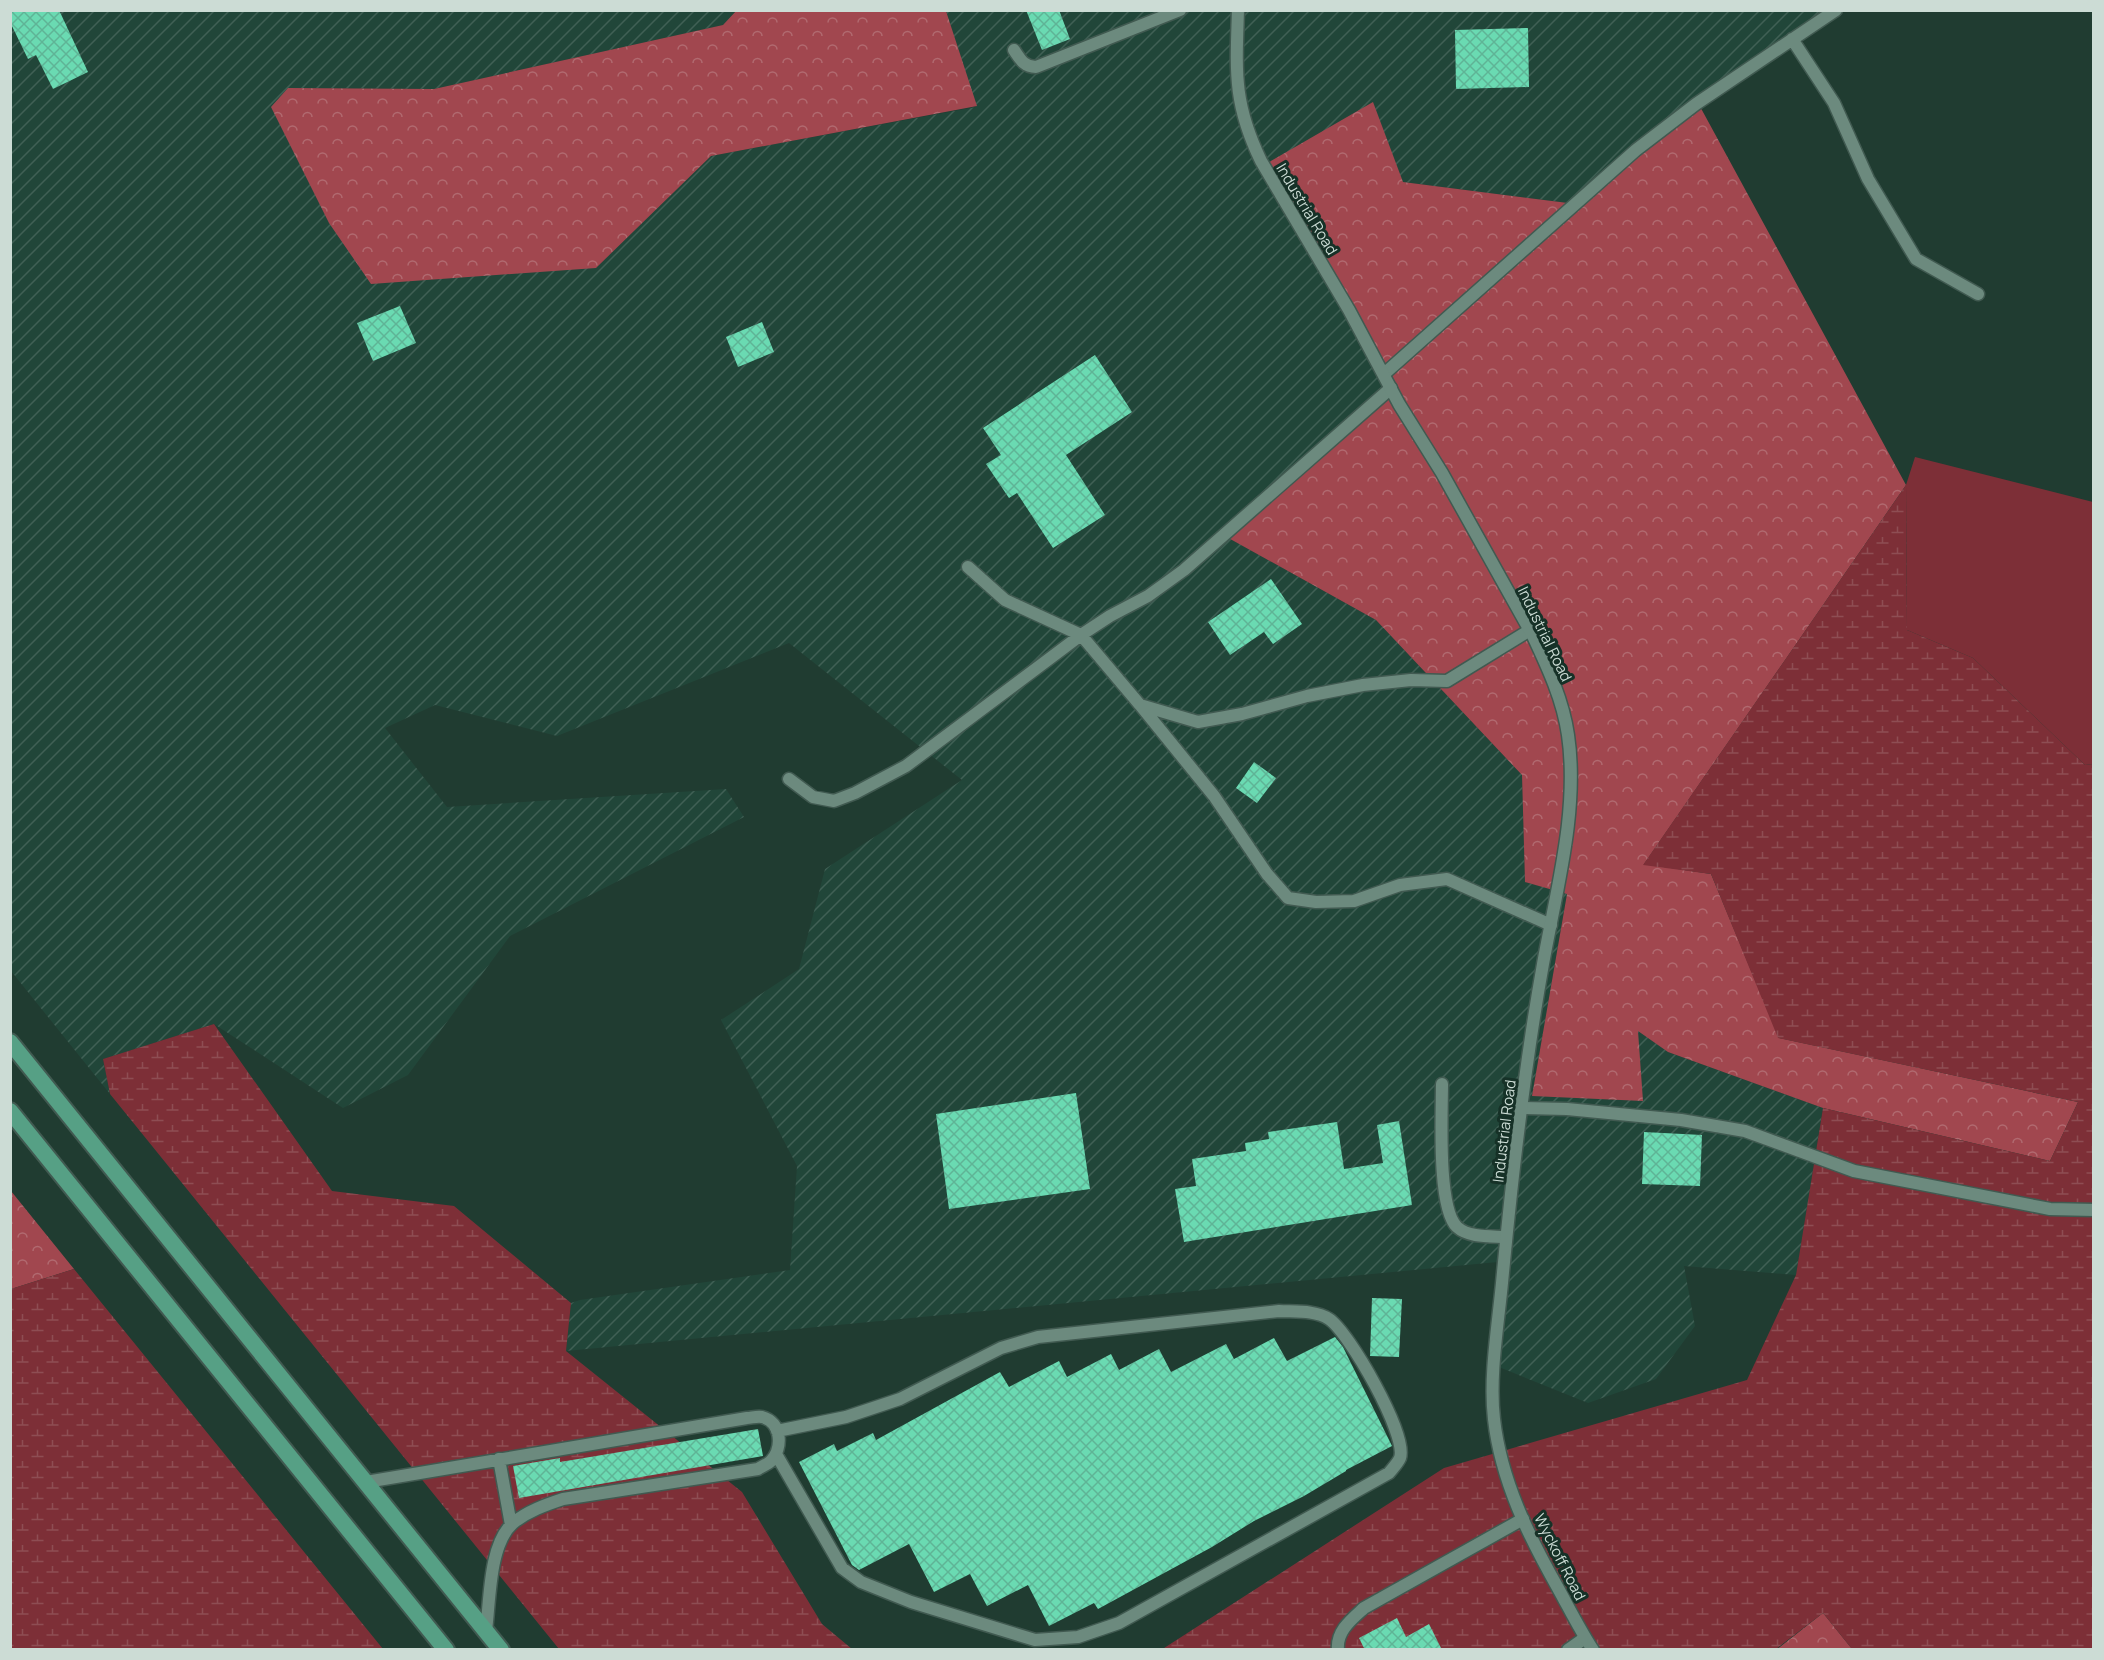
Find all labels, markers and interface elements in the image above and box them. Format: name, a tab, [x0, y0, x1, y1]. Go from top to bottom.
street label: Industrial Road	[1271, 159, 1343, 259]
street label: Industrial Road	[1513, 583, 1577, 685]
street label: Industrial Road	[1487, 1078, 1521, 1184]
street label: Wyckoff Road	[1529, 1510, 1591, 1604]

